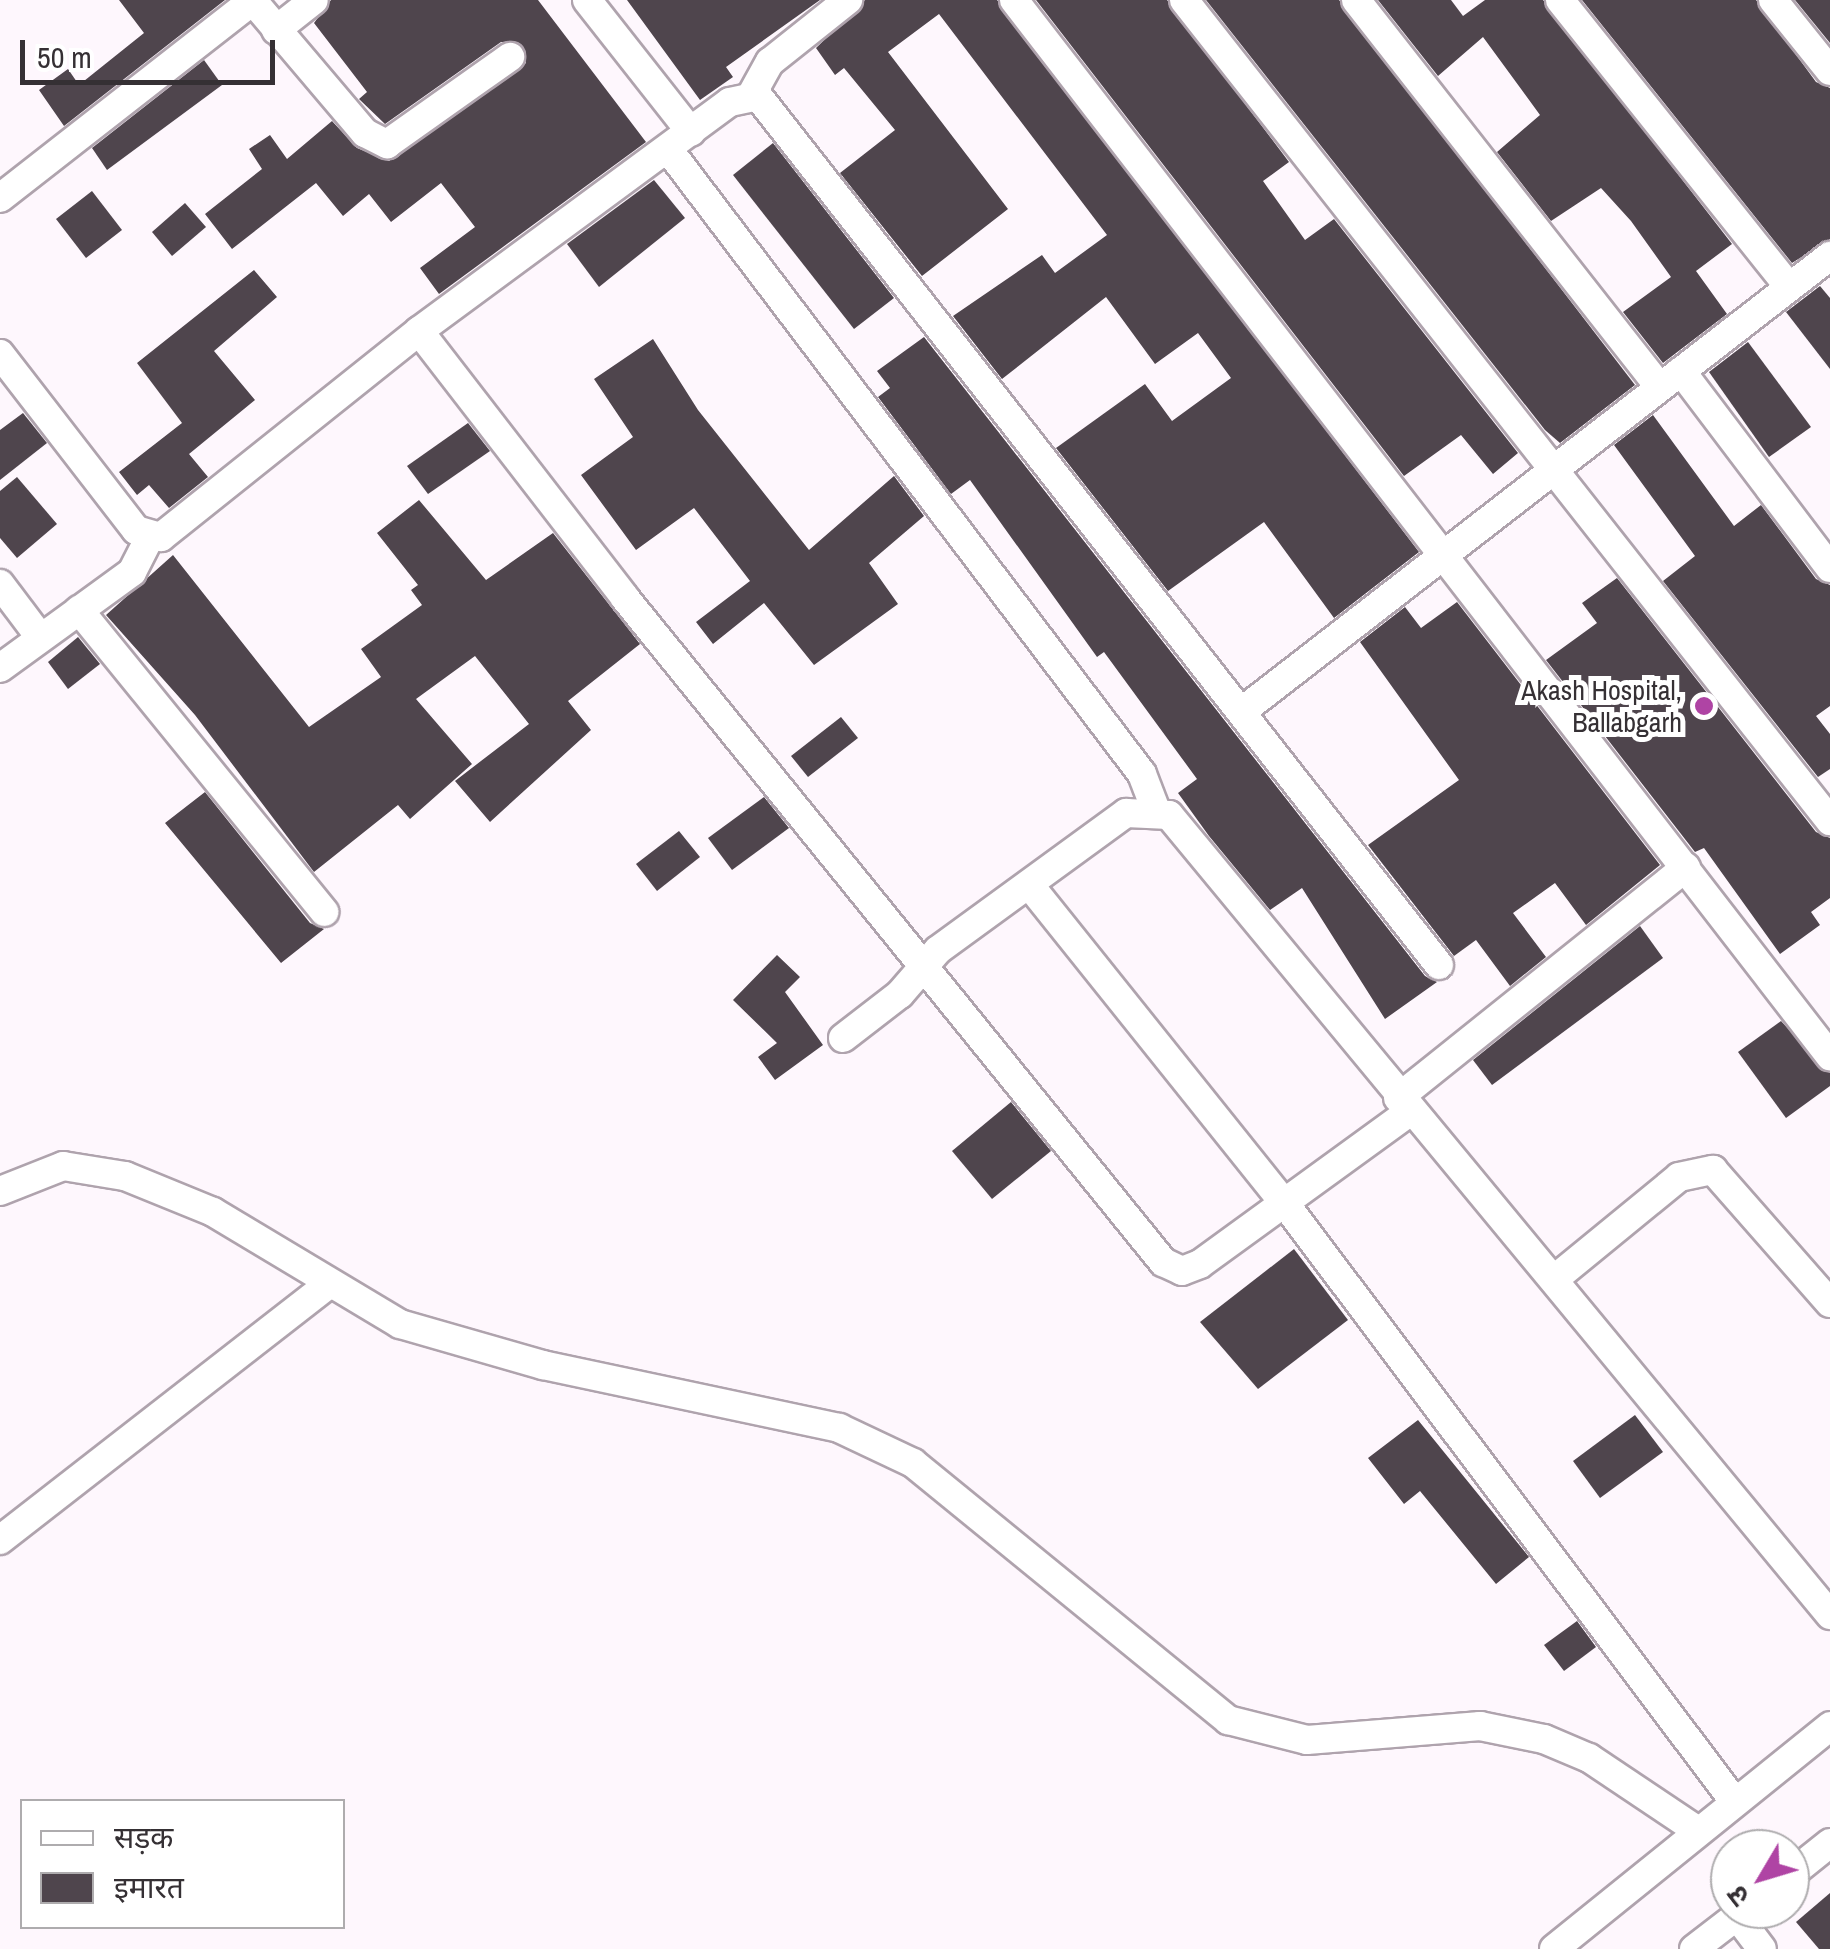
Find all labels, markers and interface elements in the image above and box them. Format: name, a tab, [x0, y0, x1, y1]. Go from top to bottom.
scale bar	[25, 20, 280, 82]
text: 50 m	[37, 37, 92, 77]
place label: Akash Hospital, Ballabgarh	[1521, 673, 1682, 739]
marker: Akash Hospital, Ballabgarh	[1691, 693, 1717, 719]
legend	[20, 1799, 345, 1929]
text: सड़क	[114, 1817, 173, 1857]
north arrow	[1710, 1829, 1810, 1929]
text: इमारत	[114, 1867, 184, 1907]
text: उ	[1718, 1878, 1758, 1914]

